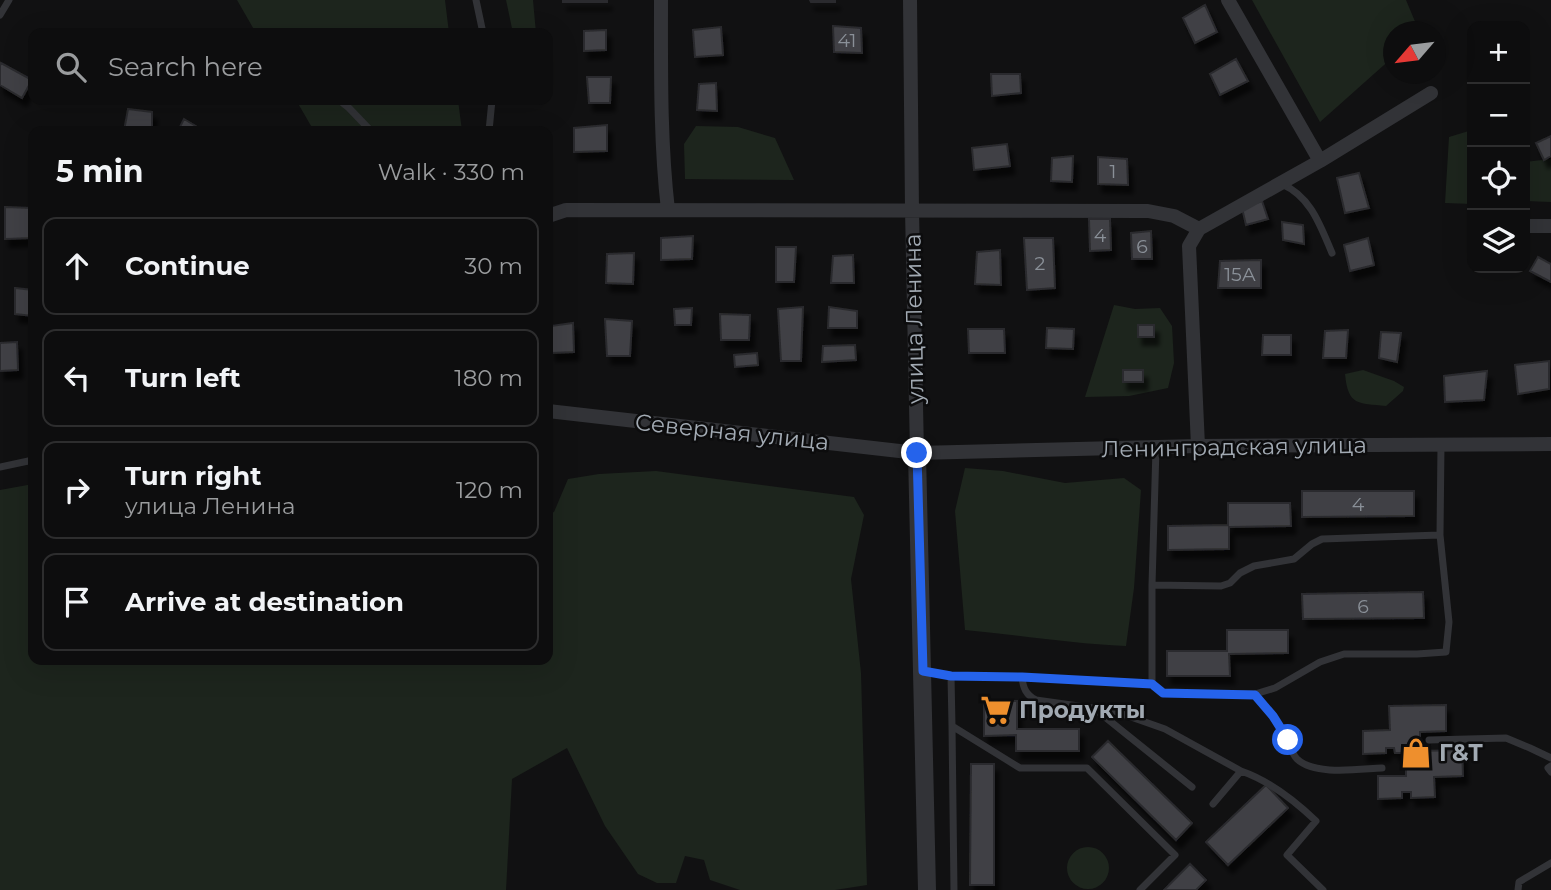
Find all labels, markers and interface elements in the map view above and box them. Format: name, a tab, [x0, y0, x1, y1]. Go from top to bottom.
north arrow	[1383, 21, 1446, 84]
map controls	[1467, 21, 1530, 273]
button: +	[1467, 21, 1530, 84]
search box	[28, 28, 553, 105]
house number: 41	[838, 29, 856, 52]
icon: search	[52, 48, 90, 86]
text: Search here	[108, 51, 263, 83]
button: −	[1467, 84, 1530, 147]
button: locate	[1467, 147, 1530, 210]
text: 5 min	[56, 153, 144, 190]
text: Walk · 330 m	[378, 158, 525, 186]
house number: 1	[1110, 160, 1116, 183]
button: layers	[1467, 210, 1530, 273]
house number: 4	[1094, 224, 1107, 247]
street label: улица Ленина	[899, 234, 930, 405]
house number: 6	[1136, 235, 1148, 258]
icon: ahead	[58, 247, 96, 285]
text: Continue	[125, 250, 250, 282]
text: 30 m	[464, 252, 523, 280]
house number: 2	[1035, 252, 1046, 275]
house number: 15А	[1224, 263, 1256, 286]
icon: left	[58, 359, 96, 397]
text: Turn left	[125, 362, 241, 394]
text: 180 m	[454, 364, 523, 392]
street label: Северная улица	[634, 408, 830, 456]
street label: Ленинградская улица	[1101, 431, 1367, 463]
route end	[901, 437, 932, 468]
text: Turn right	[125, 460, 261, 492]
icon: right	[58, 471, 96, 509]
text: 120 m	[456, 476, 523, 504]
text: улица Ленина	[125, 492, 295, 520]
house number: 4	[1352, 493, 1365, 516]
icon: arrive	[58, 583, 96, 621]
text: Arrive at destination	[125, 586, 404, 618]
house number: 6	[1357, 595, 1369, 618]
supermarket icon: Продукты	[979, 693, 1013, 727]
place label: Продукты	[1019, 696, 1145, 724]
route start	[1272, 724, 1303, 755]
shop icon: Г&Т	[1399, 736, 1433, 770]
place label: Г&Т	[1439, 739, 1483, 767]

